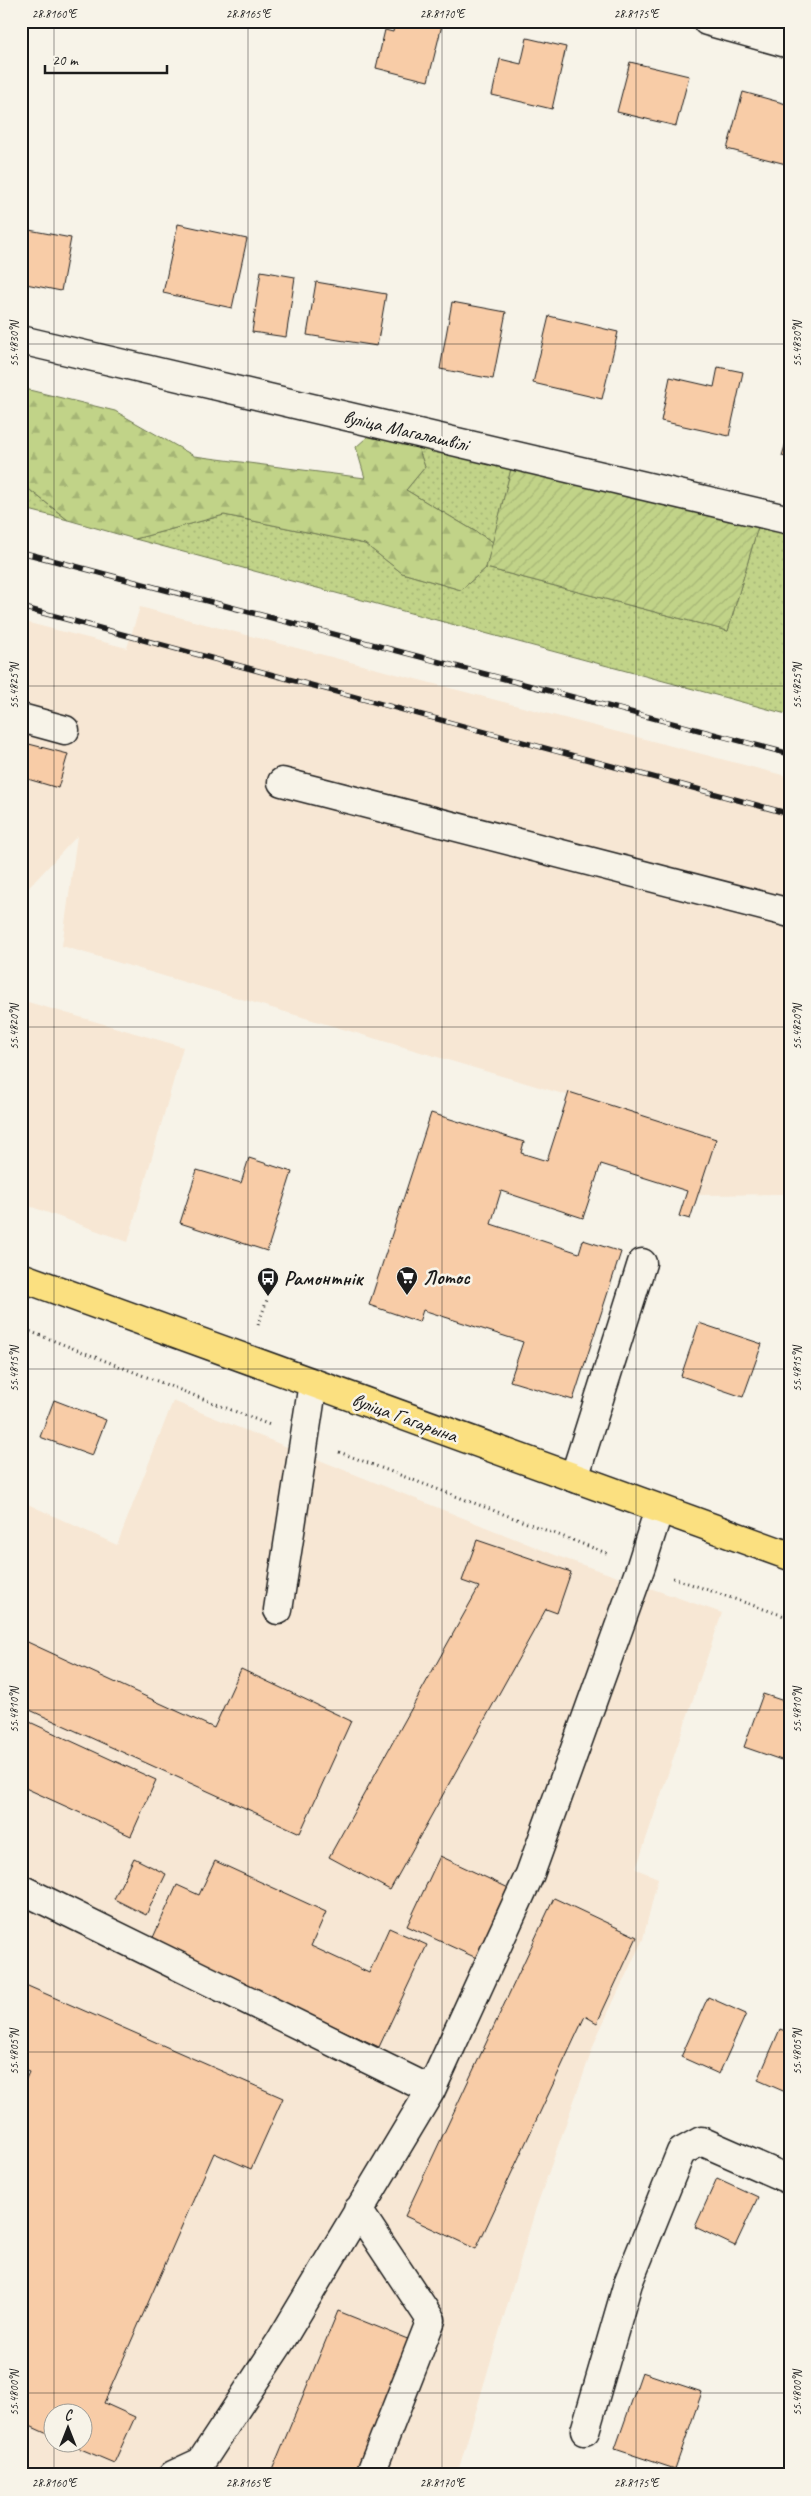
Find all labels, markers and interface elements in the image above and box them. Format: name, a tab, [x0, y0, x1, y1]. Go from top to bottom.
text: 28.8160°E	[32, 6, 78, 22]
text: 28.8165°E	[226, 6, 272, 22]
text: 28.8170°E	[420, 6, 466, 22]
text: 28.8175°E	[614, 6, 660, 22]
scale bar	[45, 42, 168, 74]
text: 20 m	[52, 51, 79, 70]
text: 55.4830°N	[6, 320, 22, 367]
text: 55.4830°N	[789, 320, 805, 367]
street label: вуліца Магалашвілі	[341, 404, 473, 458]
text: 55.4825°N	[6, 662, 22, 709]
text: 55.4825°N	[789, 662, 805, 709]
text: 55.4820°N	[6, 1003, 22, 1050]
text: 55.4820°N	[789, 1003, 805, 1050]
supermarket icon: Лотос	[395, 1265, 419, 1296]
place label: Лотос	[423, 1265, 471, 1290]
bus stop icon: Рамонтнік	[256, 1266, 280, 1297]
place label: Рамонтнік	[284, 1266, 365, 1291]
text: 55.4815°N	[6, 1345, 22, 1392]
text: 55.4815°N	[789, 1345, 805, 1392]
street label: вуліца Гагарына	[349, 1387, 462, 1449]
text: 55.4810°N	[6, 1686, 22, 1733]
text: 55.4810°N	[789, 1686, 805, 1733]
text: 55.4805°N	[6, 2028, 22, 2075]
text: 55.4805°N	[789, 2028, 805, 2075]
text: 55.4800°N	[6, 2369, 22, 2416]
text: 55.4800°N	[789, 2369, 805, 2416]
north arrow	[42, 2404, 92, 2454]
text: С	[65, 2407, 74, 2424]
text: 28.8160°E	[32, 2475, 78, 2491]
text: 28.8165°E	[226, 2475, 272, 2491]
text: 28.8170°E	[420, 2475, 466, 2491]
text: 28.8175°E	[614, 2475, 660, 2491]

